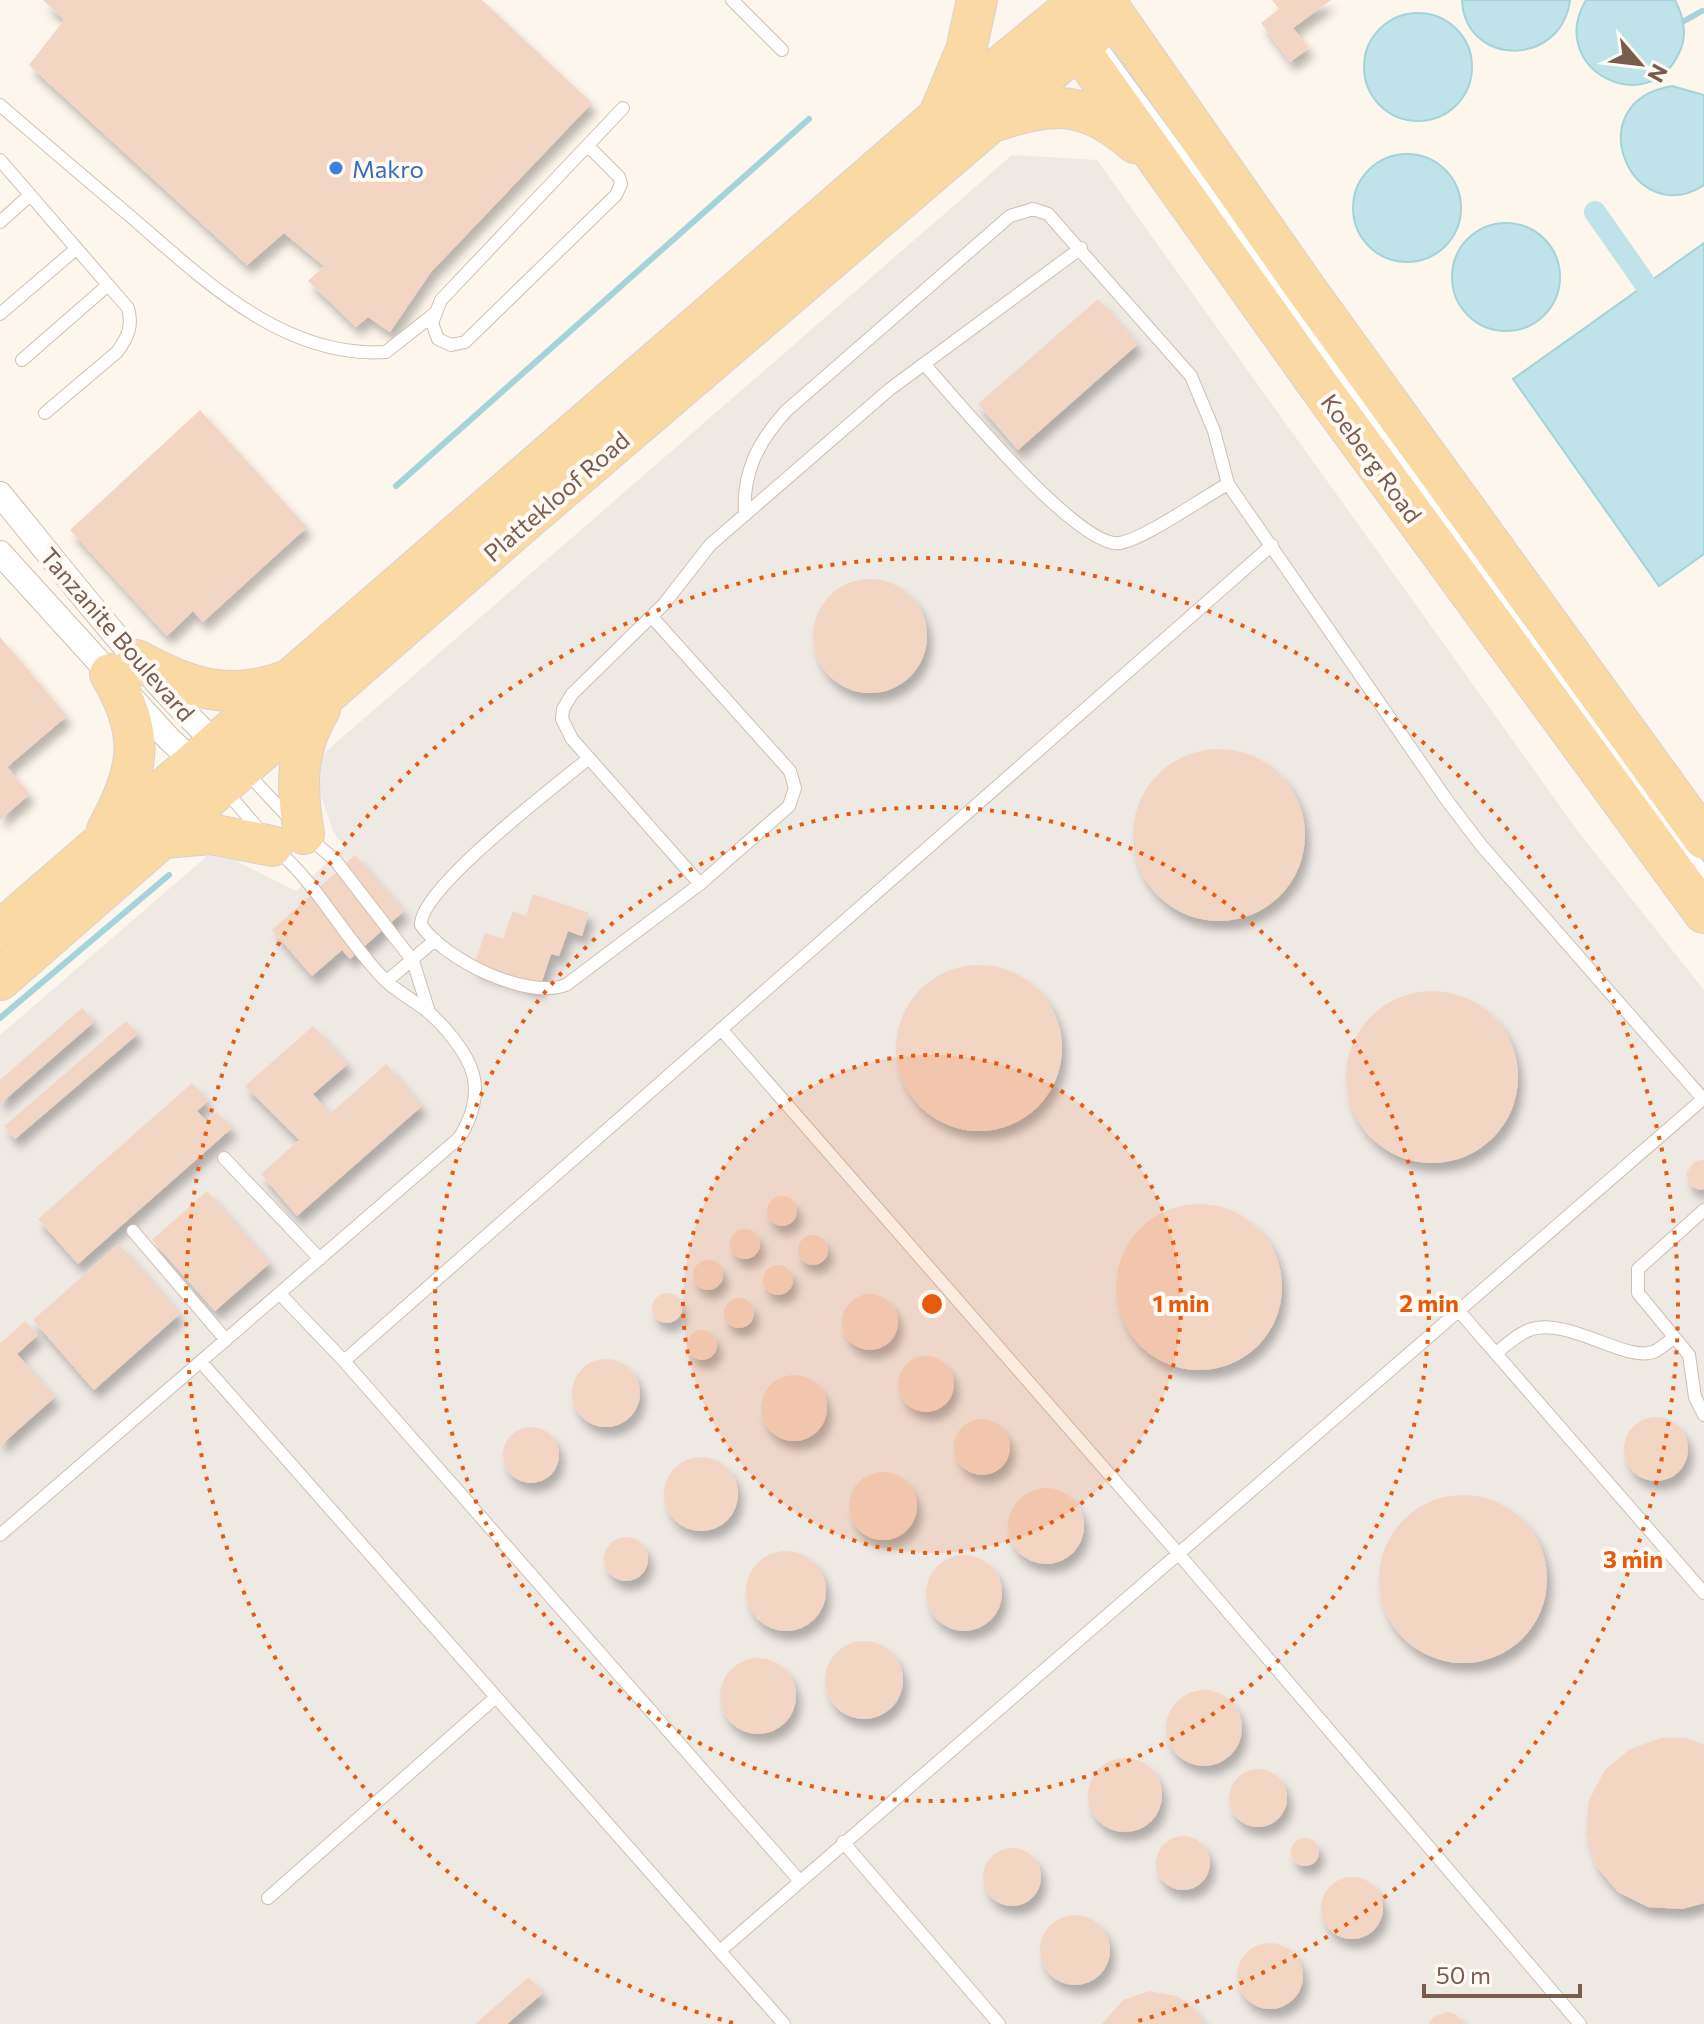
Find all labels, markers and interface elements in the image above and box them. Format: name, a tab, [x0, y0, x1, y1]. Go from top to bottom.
north arrow	[1600, 24, 1680, 104]
text: N	[1642, 60, 1674, 87]
place label: Makro	[352, 154, 424, 183]
marker: Makro	[327, 159, 345, 177]
street label: Koeberg Road	[1315, 388, 1429, 528]
street label: Plattekloof Road	[477, 425, 635, 567]
street label: Tanzanite Boulevard	[35, 541, 201, 727]
text: 1 min	[1153, 1288, 1209, 1317]
text: 2 min	[1399, 1288, 1459, 1317]
centre of rings	[918, 1290, 946, 1318]
text: 3 min	[1603, 1544, 1663, 1573]
scale bar	[1424, 1948, 1580, 1998]
text: 50 m	[1436, 1960, 1491, 1989]

